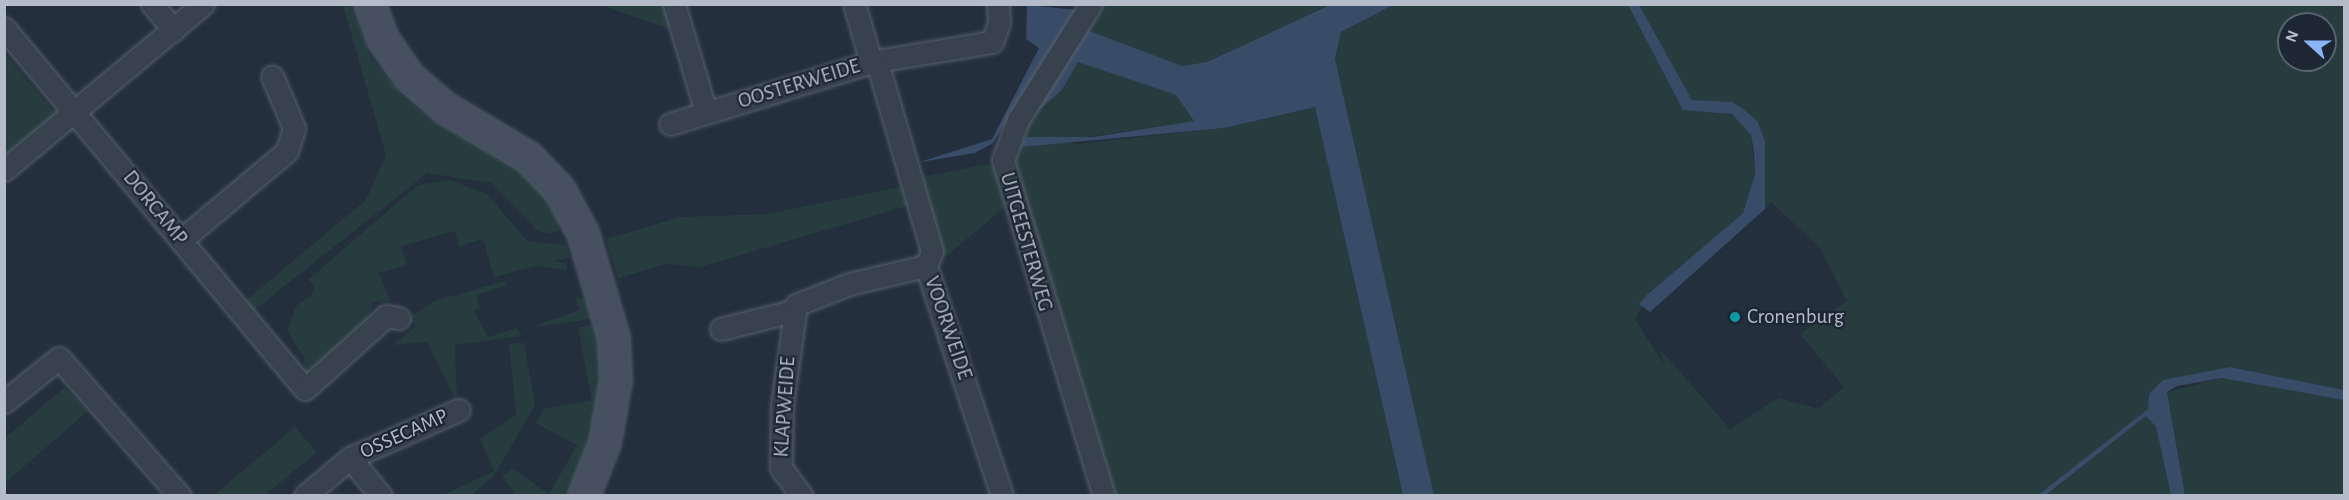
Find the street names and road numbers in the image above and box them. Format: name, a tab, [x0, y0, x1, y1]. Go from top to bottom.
street label: OOSTERWEIDE	[735, 54, 863, 114]
street label: DORCAMP	[117, 166, 193, 250]
street label: UITGEESTERWEG	[994, 170, 1058, 314]
street label: VOORWEIDE	[919, 273, 977, 383]
street label: KLAPWEIDE	[769, 356, 801, 458]
street label: OSSECAMP	[356, 403, 452, 465]

